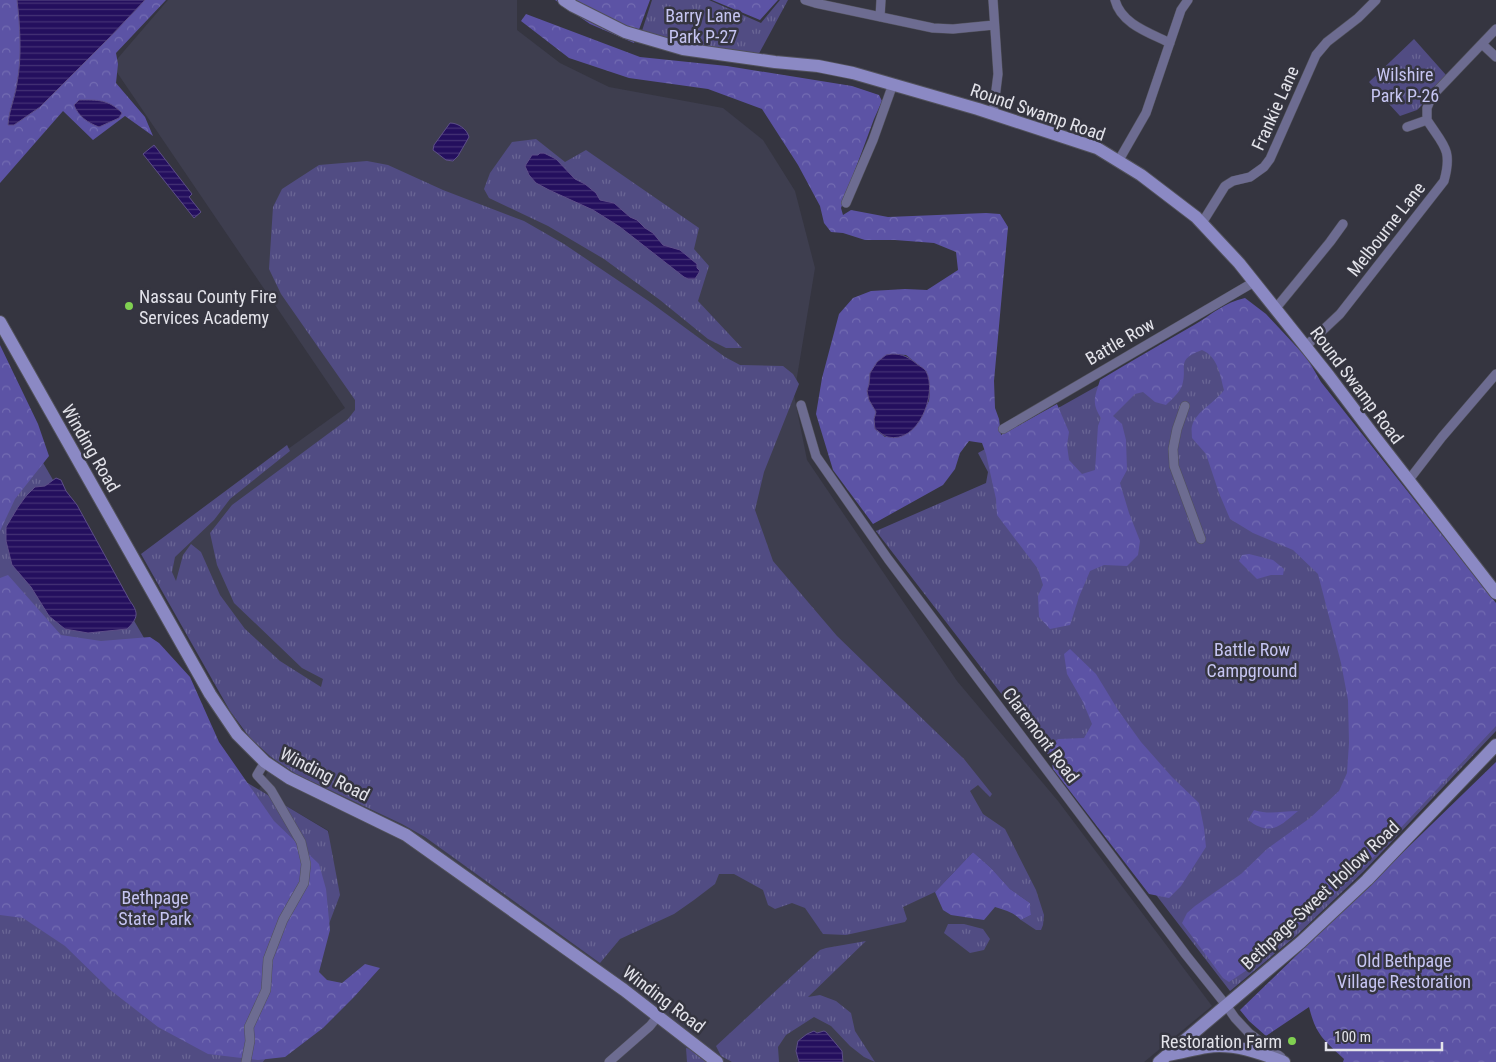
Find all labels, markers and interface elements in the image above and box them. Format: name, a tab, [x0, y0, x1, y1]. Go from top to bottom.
park label: Barry Lane Park P-27	[665, 5, 741, 47]
street label: Frankie Lane	[1247, 63, 1303, 153]
park label: Wilshire Park P-26	[1371, 64, 1439, 106]
street label: Round Swamp Road	[968, 79, 1108, 145]
street label: Melbourne Lane	[1343, 178, 1429, 280]
place label: Nassau County Fire Services Academy	[139, 286, 277, 328]
marker: Nassau County Fire Services Academy	[123, 300, 135, 312]
street label: Battle Row	[1082, 313, 1158, 369]
street label: Round Swamp Road	[1306, 322, 1408, 448]
street label: Winding Road	[58, 401, 124, 495]
park label: Battle Row Campground	[1207, 639, 1297, 681]
street label: Claremont Road	[998, 683, 1084, 787]
street label: Winding Road	[277, 743, 373, 805]
street label: Bethpage-Sweet Hollow Road	[1237, 816, 1403, 974]
park label: Bethpage State Park	[118, 887, 192, 929]
park label: Old Bethpage Village Restoration	[1337, 950, 1471, 992]
street label: Winding Road	[619, 961, 709, 1037]
scale bar	[1326, 1020, 1442, 1052]
text: 100 m	[1334, 1028, 1371, 1046]
place label: Restoration Farm	[1161, 1031, 1282, 1052]
marker: Restoration Farm	[1286, 1035, 1298, 1047]

